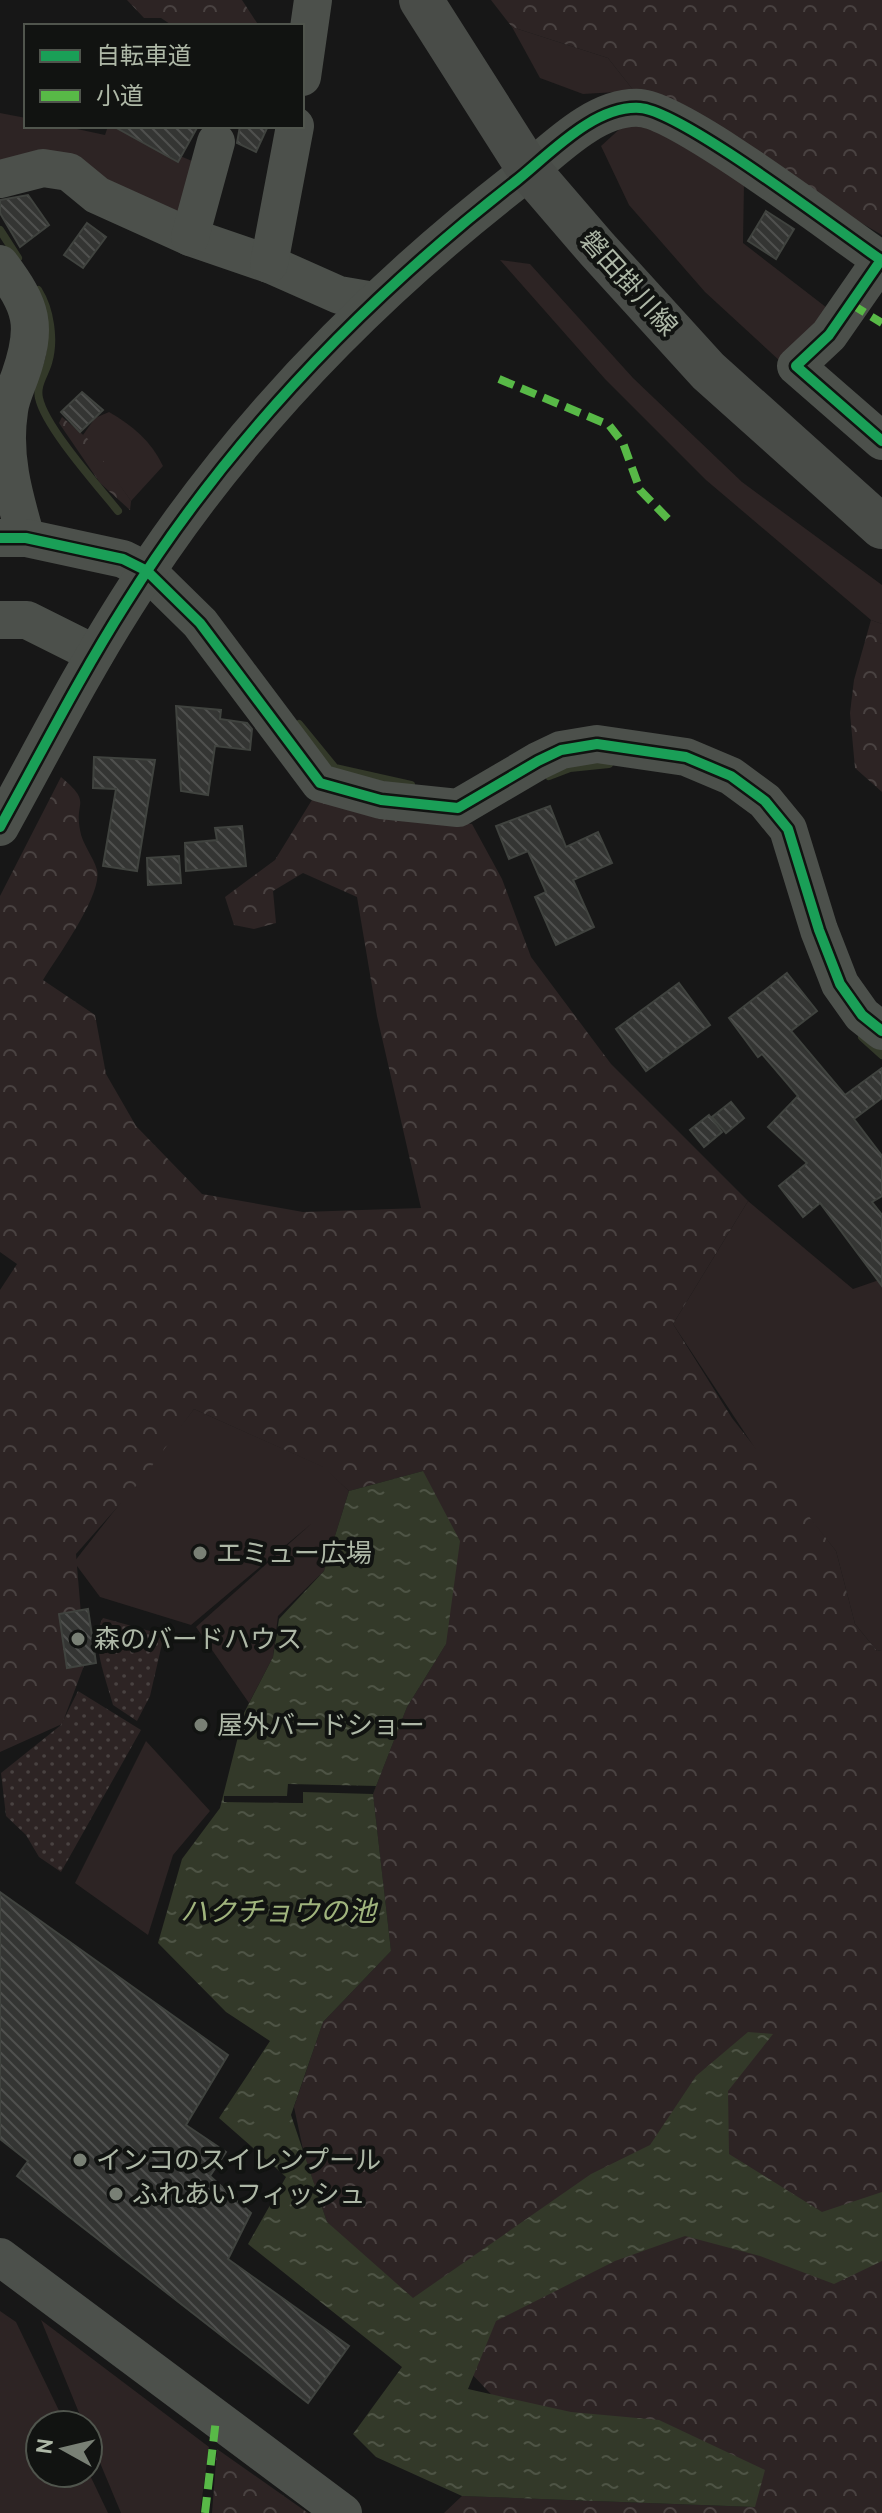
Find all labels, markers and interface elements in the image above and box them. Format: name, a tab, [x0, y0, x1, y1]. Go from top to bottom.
legend	[24, 24, 304, 128]
text: 自転車道	[96, 41, 192, 70]
text: 小道	[96, 81, 144, 110]
street label: 磐田掛川線	[574, 224, 684, 342]
place label: エミュー広場	[216, 1537, 372, 1569]
marker: エミュー広場	[191, 1544, 209, 1562]
place label: 森のバードハウス	[94, 1623, 302, 1655]
marker: 森のバードハウス	[69, 1630, 87, 1648]
place label: 屋外バードショー	[217, 1709, 425, 1741]
marker: 屋外バードショー	[192, 1716, 210, 1734]
water label: ハクチョウの池	[180, 1894, 379, 1928]
place label: インコのスイレンプール	[96, 2144, 381, 2176]
marker: インコのスイレンプール	[71, 2151, 89, 2169]
place label: ふれあいフィッシュ	[132, 2178, 365, 2210]
marker: ふれあいフィッシュ	[107, 2185, 125, 2203]
north arrow	[24, 2409, 104, 2489]
text: N	[30, 2437, 59, 2456]

